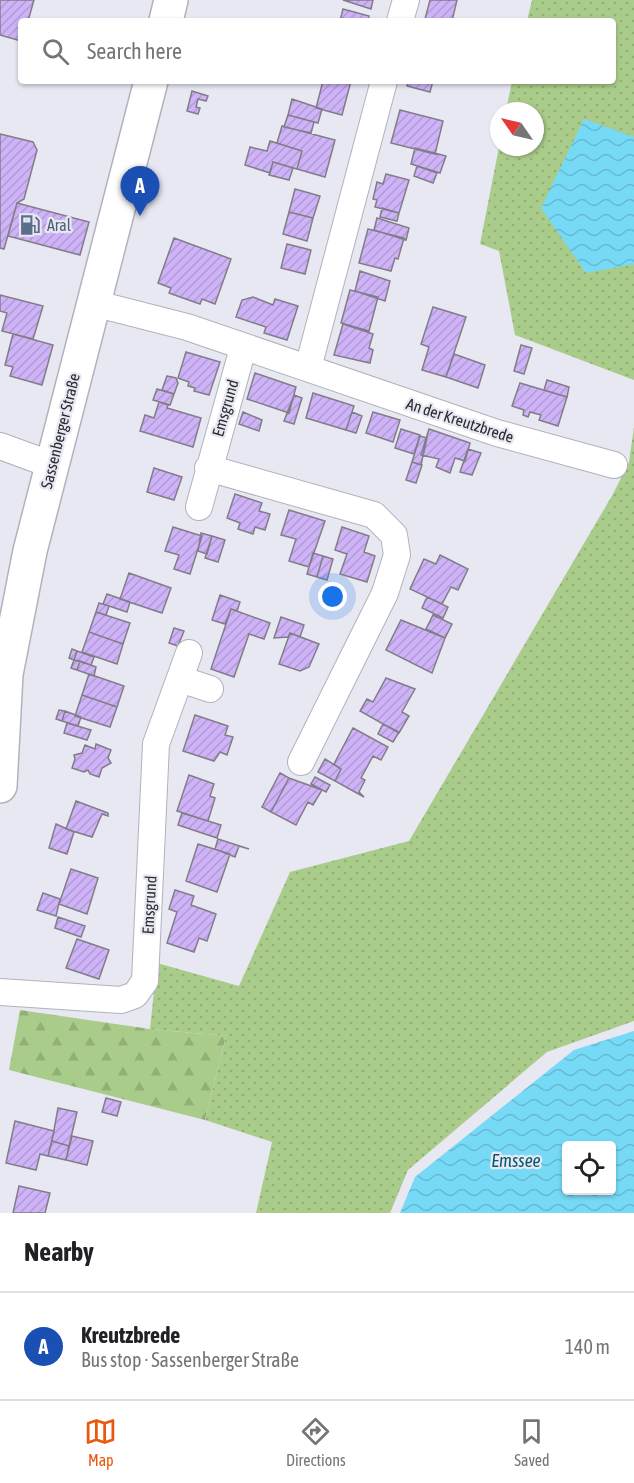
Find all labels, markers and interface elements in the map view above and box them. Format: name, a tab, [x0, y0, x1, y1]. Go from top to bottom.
search box	[18, 18, 616, 84]
icon: search	[39, 35, 72, 68]
text: Search here	[87, 38, 182, 64]
north arrow	[490, 102, 544, 156]
pin: A	[120, 166, 160, 216]
fuel station icon: Aral	[18, 213, 42, 237]
place label: Aral	[47, 216, 72, 234]
street label: Sassenberger Straße	[37, 371, 84, 491]
street label: Emsgrund	[208, 377, 243, 439]
street label: An der Kreutzbrede	[404, 394, 516, 446]
your location	[318, 582, 347, 611]
street label: Emsgrund	[138, 875, 161, 935]
map controls	[562, 1141, 616, 1195]
button: locate	[562, 1141, 616, 1195]
water label: Emssee	[491, 1150, 541, 1171]
text: Nearby	[24, 1237, 94, 1267]
text: Kreutzbrede	[81, 1322, 180, 1348]
text: A	[39, 1335, 48, 1358]
text: 140 m	[565, 1335, 610, 1358]
text: Bus stop · Sassenberger Straße	[81, 1348, 299, 1371]
tab: Map	[84, 1415, 117, 1469]
tab: Directions	[286, 1415, 346, 1469]
tab: Saved	[514, 1415, 550, 1469]

